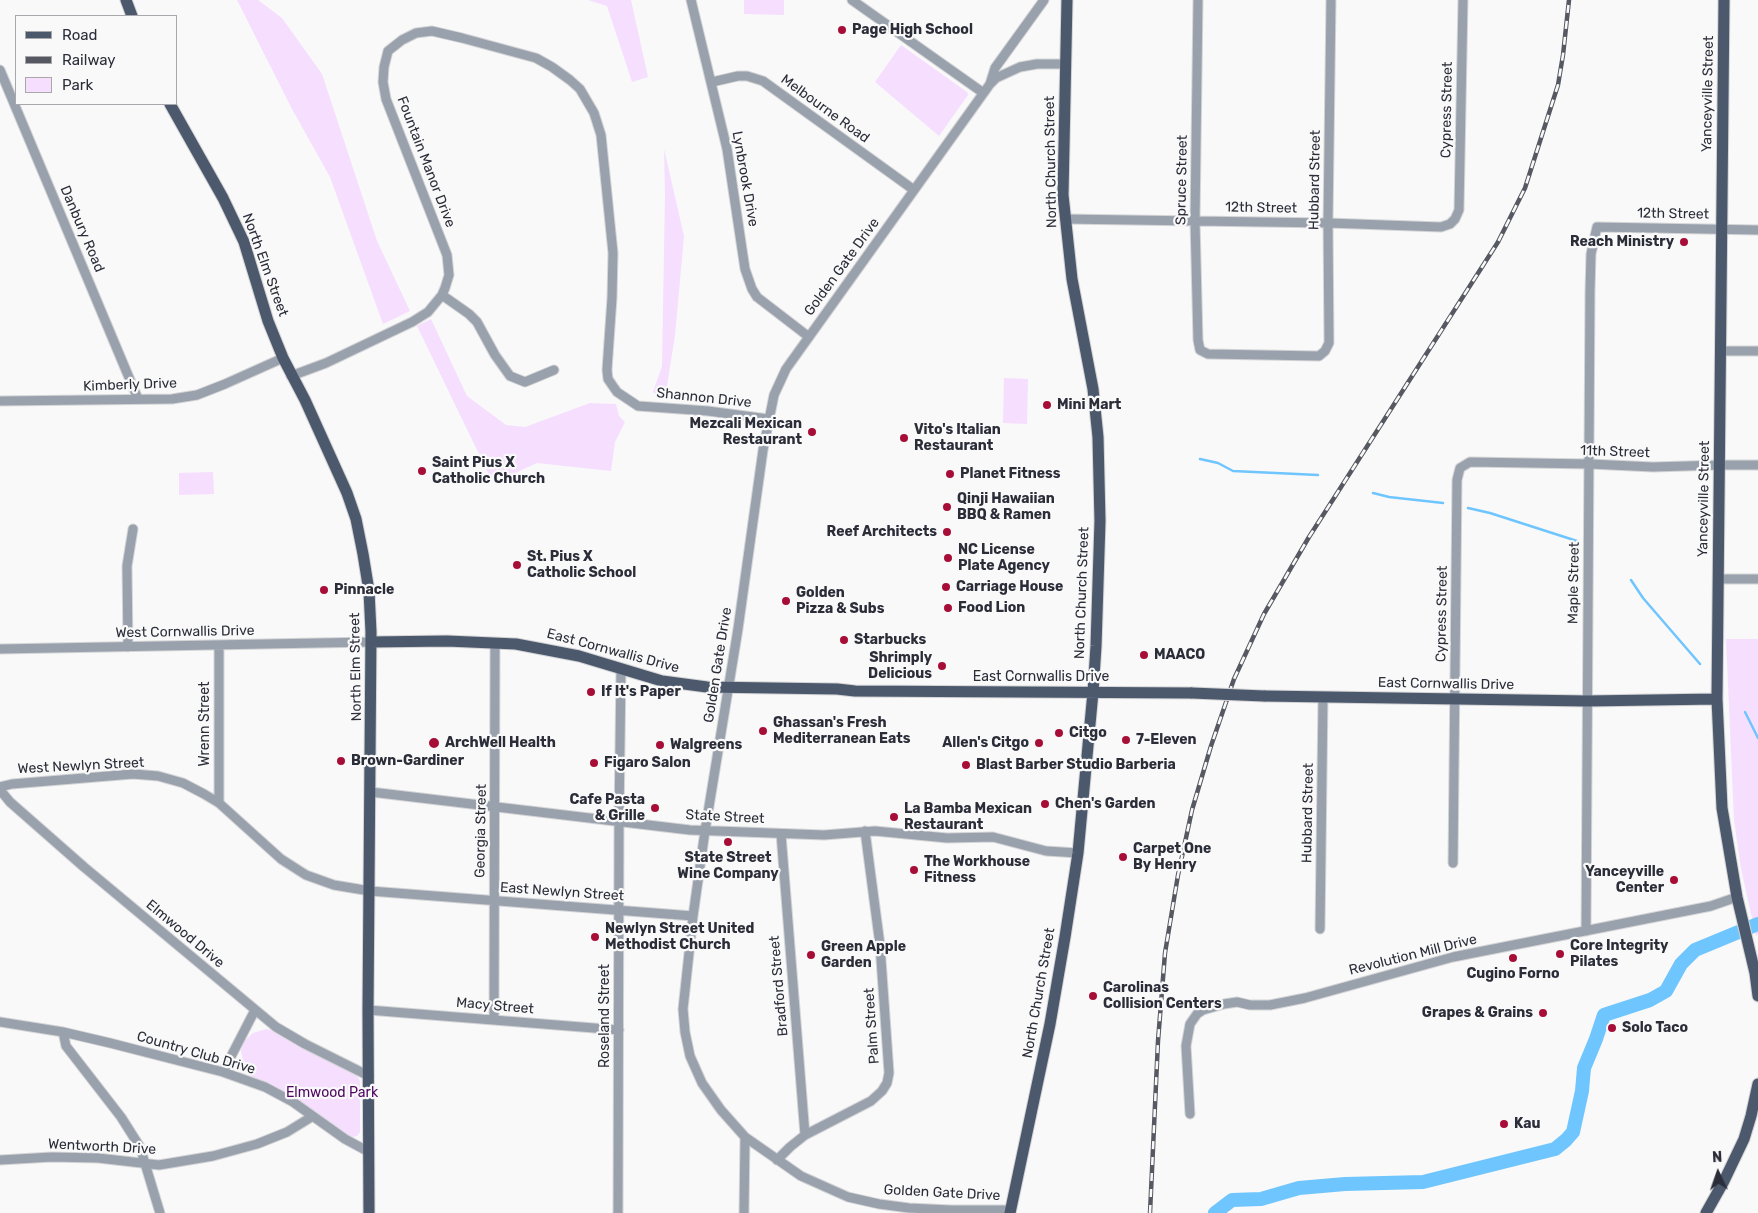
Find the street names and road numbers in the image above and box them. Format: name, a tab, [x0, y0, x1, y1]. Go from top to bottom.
street label: Yanceyville Street	[1699, 36, 1717, 152]
street label: Cypress Street	[1438, 62, 1456, 158]
street label: Melbourne Road	[777, 71, 873, 147]
street label: Fountain Manor Drive	[393, 94, 459, 230]
street label: North Church Street	[1041, 96, 1061, 228]
street label: Lynbrook Drive	[728, 130, 762, 228]
street label: Hubbard Street	[1306, 130, 1324, 230]
street label: Spruce Street	[1173, 135, 1191, 225]
street label: Danbury Road	[56, 183, 108, 275]
street label: 12th Street	[1225, 199, 1297, 217]
street label: 12th Street	[1637, 205, 1709, 223]
street label: North Elm Street	[239, 211, 291, 319]
street label: Golden Gate Drive	[801, 215, 883, 319]
street label: Kimberly Drive	[83, 375, 177, 395]
street label: Shannon Drive	[656, 385, 752, 411]
street label: Yanceyville Street	[1695, 441, 1713, 557]
street label: 11th Street	[1580, 442, 1650, 462]
street label: North Church Street	[1071, 527, 1093, 659]
street label: Maple Street	[1565, 542, 1583, 624]
street label: Cypress Street	[1433, 566, 1451, 662]
street label: Golden Gate Drive	[701, 606, 735, 724]
street label: North Elm Street	[347, 612, 365, 722]
street label: West Cornwallis Drive	[115, 622, 255, 642]
street label: East Cornwallis Drive	[545, 625, 681, 677]
street label: East Cornwallis Drive	[973, 669, 1109, 685]
street label: East Cornwallis Drive	[1378, 674, 1514, 694]
street label: Wrenn Street	[197, 682, 213, 766]
street label: West Newlyn Street	[17, 754, 145, 778]
street label: Hubbard Street	[1299, 763, 1317, 863]
street label: Georgia Street	[472, 784, 490, 878]
street label: State Street	[685, 807, 765, 827]
street label: East Newlyn Street	[499, 879, 625, 905]
street label: Elmwood Drive	[143, 896, 227, 972]
street label: North Church Street	[1019, 926, 1059, 1060]
street label: Revolution Mill Drive	[1347, 931, 1479, 979]
street label: Bradford Street	[766, 935, 792, 1037]
street label: Roseland Street	[597, 964, 613, 1068]
street label: Palm Street	[861, 987, 883, 1065]
street label: Macy Street	[455, 994, 535, 1018]
street label: Country Club Drive	[135, 1028, 257, 1078]
street label: Wentworth Drive	[48, 1136, 156, 1158]
street label: Golden Gate Drive	[883, 1182, 1001, 1204]

